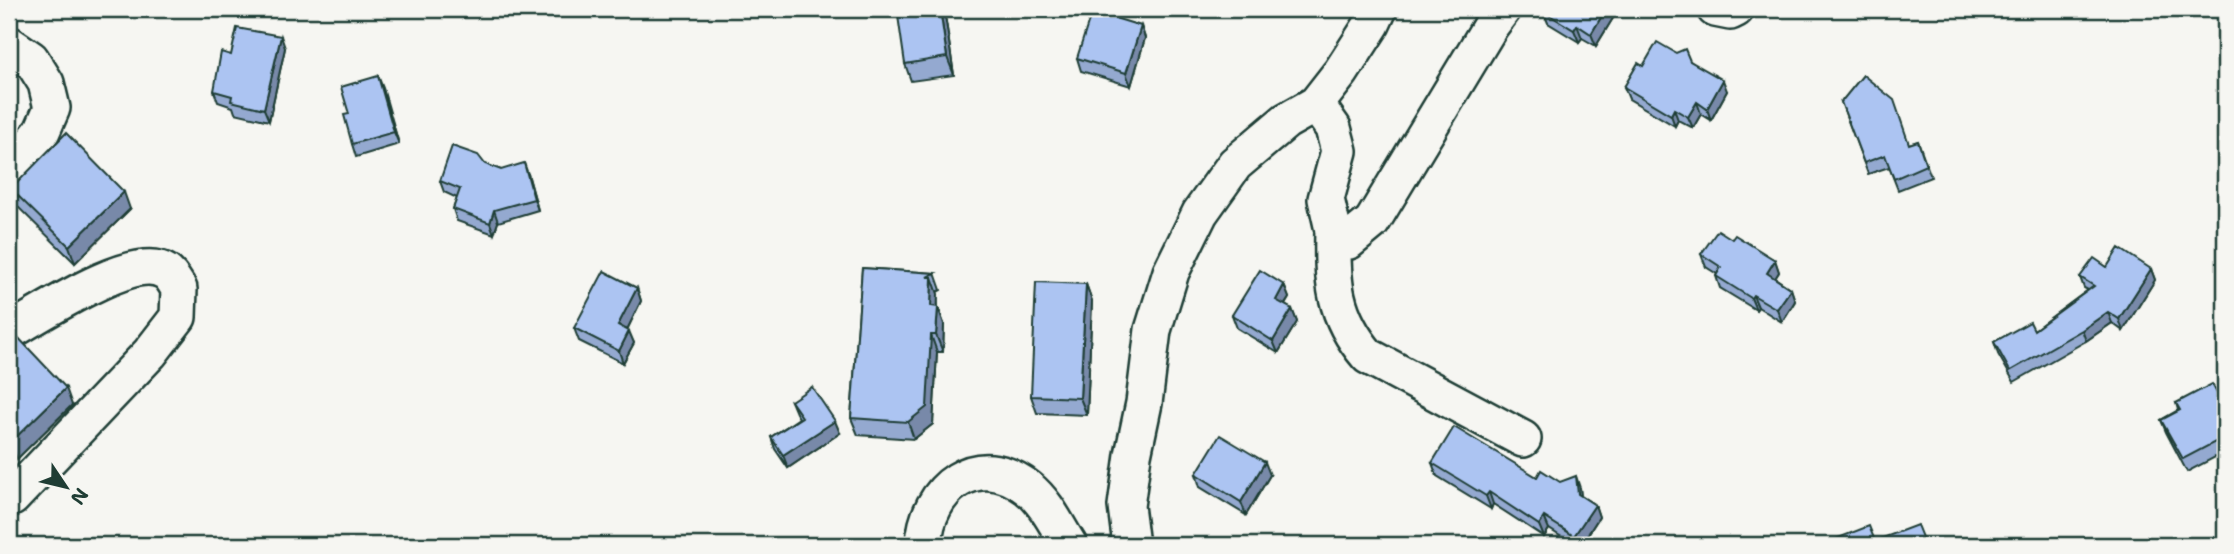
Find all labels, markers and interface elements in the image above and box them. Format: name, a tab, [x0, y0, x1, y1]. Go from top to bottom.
north arrow	[32, 452, 102, 522]
text: N	[65, 483, 94, 510]

